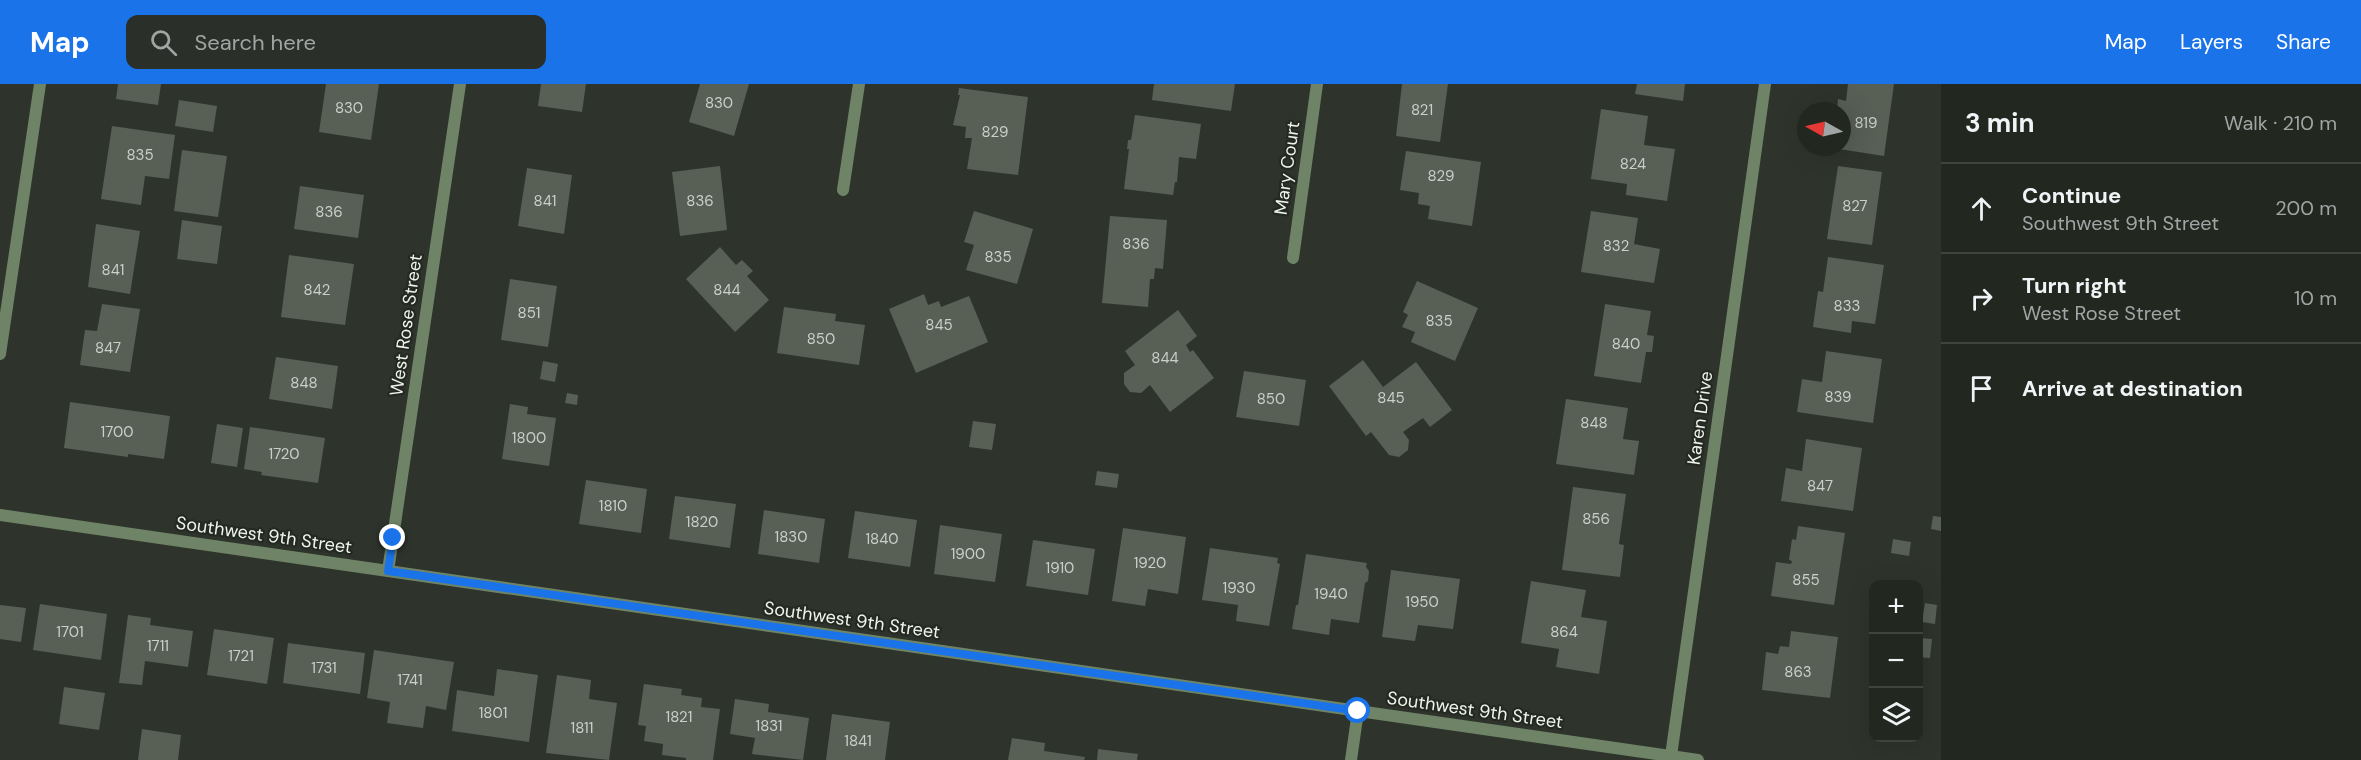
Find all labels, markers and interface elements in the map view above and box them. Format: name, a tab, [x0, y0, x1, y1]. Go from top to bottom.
search box	[126, 15, 546, 69]
text: Map	[30, 24, 90, 61]
icon: search	[147, 26, 180, 59]
text: Search here	[195, 28, 316, 57]
text: Map	[2105, 28, 2147, 56]
text: Layers	[2180, 28, 2243, 56]
text: Share	[2276, 28, 2331, 56]
house number: 830	[705, 93, 733, 113]
house number: 830	[335, 98, 363, 118]
house number: 821	[1411, 100, 1433, 120]
north arrow	[1797, 102, 1851, 156]
text: 3 min	[1965, 106, 2034, 140]
text: Walk · 210 m	[2224, 110, 2337, 136]
house number: 819	[1855, 113, 1877, 133]
street label: Mary Court	[1269, 120, 1305, 216]
house number: 829	[982, 122, 1008, 142]
house number: 835	[126, 145, 154, 165]
house number: 824	[1620, 154, 1646, 174]
house number: 829	[1428, 166, 1454, 186]
text: Continue	[2022, 181, 2121, 210]
house number: 841	[534, 191, 556, 211]
house number: 836	[686, 191, 714, 211]
icon: ahead	[1965, 192, 1998, 225]
text: 200 m	[2275, 195, 2337, 221]
house number: 827	[1842, 196, 1868, 216]
house number: 836	[315, 202, 343, 222]
text: Southwest 9th Street	[2022, 210, 2219, 236]
house number: 836	[1122, 234, 1150, 254]
house number: 832	[1603, 236, 1629, 256]
house number: 835	[984, 247, 1012, 267]
street label: West Rose Street	[384, 252, 428, 398]
house number: 841	[102, 260, 124, 280]
text: Turn right	[2022, 271, 2127, 300]
house number: 842	[304, 280, 330, 300]
house number: 844	[713, 280, 741, 300]
icon: right	[1965, 282, 1998, 315]
text: 10 m	[2294, 285, 2337, 311]
house number: 833	[1834, 296, 1860, 316]
text: West Rose Street	[2022, 300, 2181, 326]
house number: 851	[518, 303, 540, 323]
house number: 835	[1425, 311, 1453, 331]
house number: 845	[925, 315, 953, 335]
house number: 850	[807, 329, 835, 349]
house number: 840	[1612, 334, 1640, 354]
house number: 847	[95, 338, 121, 358]
house number: 844	[1151, 348, 1179, 368]
street label: Karen Drive	[1682, 370, 1718, 466]
icon: arrive	[1965, 372, 1998, 405]
house number: 848	[290, 373, 318, 393]
text: Arrive at destination	[2022, 374, 2243, 403]
house number: 839	[1825, 387, 1851, 407]
house number: 845	[1377, 388, 1405, 408]
house number: 850	[1257, 389, 1285, 409]
house number: 848	[1580, 413, 1608, 433]
house number: 1700	[100, 422, 134, 442]
house number: 1800	[512, 428, 546, 448]
house number: 1720	[268, 444, 300, 464]
house number: 847	[1807, 476, 1833, 496]
house number: 1810	[599, 496, 627, 516]
house number: 856	[1582, 509, 1610, 529]
street label: Southwest 9th Street	[174, 511, 354, 559]
house number: 1820	[686, 512, 718, 532]
route end	[379, 524, 405, 550]
house number: 1830	[775, 527, 807, 547]
house number: 1840	[865, 529, 899, 549]
house number: 1900	[951, 544, 985, 564]
house number: 1920	[1134, 553, 1166, 573]
house number: 1910	[1046, 558, 1074, 578]
house number: 855	[1792, 570, 1820, 590]
house number: 1930	[1223, 578, 1255, 598]
map controls	[1869, 580, 1923, 742]
button: +	[1869, 580, 1923, 634]
house number: 1940	[1314, 584, 1348, 604]
house number: 1950	[1405, 592, 1439, 612]
street label: Southwest 9th Street	[762, 596, 942, 644]
house number: 1701	[56, 622, 84, 642]
house number: 864	[1550, 622, 1578, 642]
button: −	[1869, 634, 1923, 688]
house number: 1711	[147, 636, 169, 656]
house number: 1721	[228, 646, 254, 666]
house number: 1731	[311, 658, 337, 678]
house number: 863	[1784, 662, 1812, 682]
house number: 1741	[397, 670, 423, 690]
street label: Southwest 9th Street	[1385, 686, 1565, 734]
button: layers	[1869, 688, 1923, 742]
route start	[1344, 697, 1370, 723]
house number: 1801	[479, 703, 507, 723]
house number: 1821	[666, 707, 692, 727]
house number: 1831	[755, 716, 783, 736]
house number: 1811	[571, 718, 593, 738]
house number: 1841	[844, 731, 872, 751]

